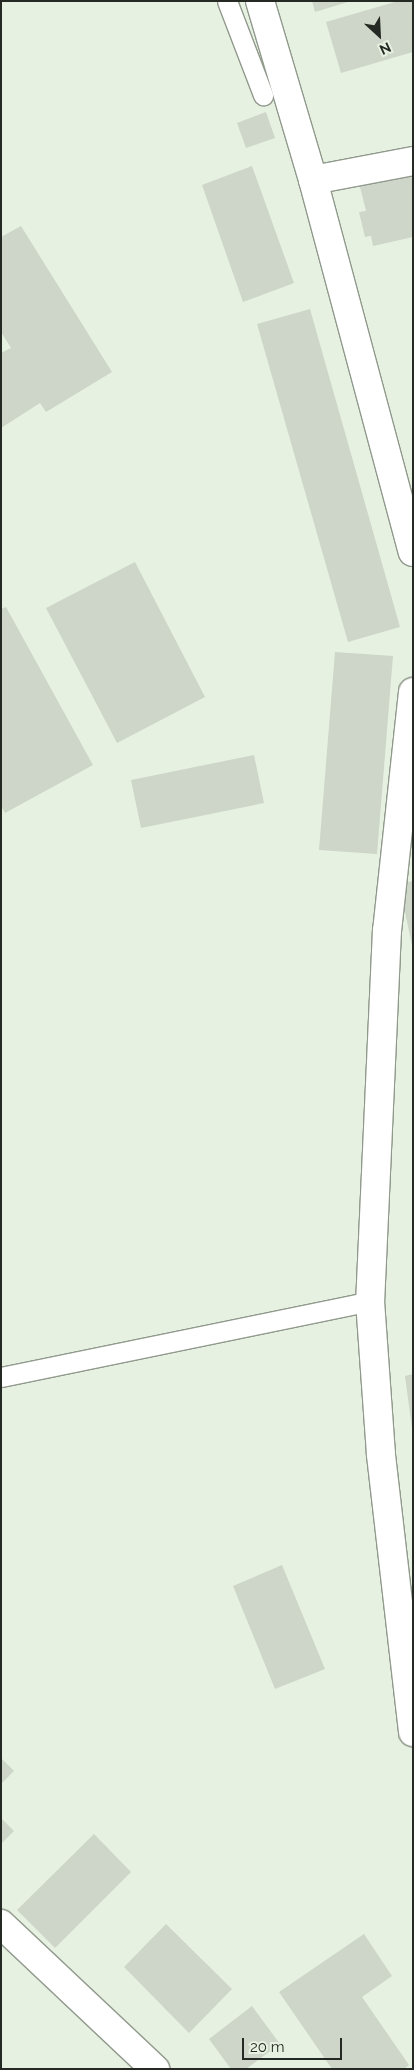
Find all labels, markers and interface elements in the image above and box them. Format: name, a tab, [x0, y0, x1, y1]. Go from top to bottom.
north arrow	[354, 10, 404, 60]
text: N	[377, 39, 394, 58]
scale bar	[244, 2028, 344, 2060]
text: 20 m	[250, 2038, 285, 2056]

